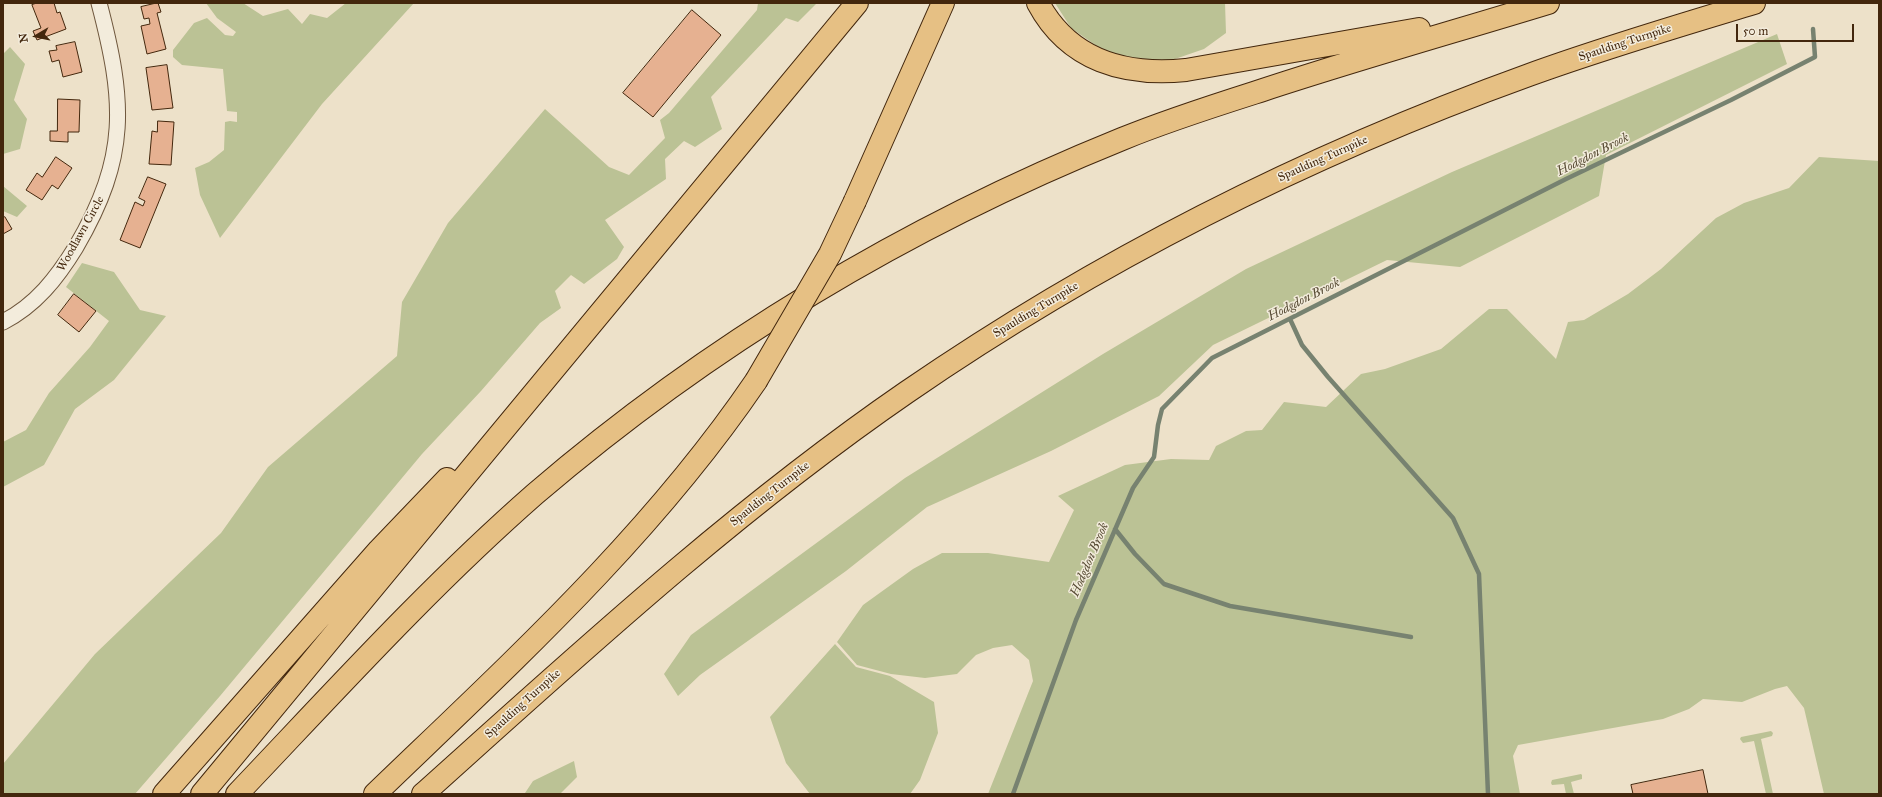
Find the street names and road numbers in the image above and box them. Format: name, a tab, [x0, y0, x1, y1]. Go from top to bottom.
street label: Spaulding Turnpike	[1577, 21, 1673, 65]
street label: Spaulding Turnpike	[1276, 133, 1370, 185]
street label: Woodlawn Circle	[54, 194, 108, 274]
street label: Spaulding Turnpike	[991, 279, 1081, 341]
street label: Spaulding Turnpike	[727, 459, 813, 529]
street label: Spaulding Turnpike	[482, 666, 564, 742]

